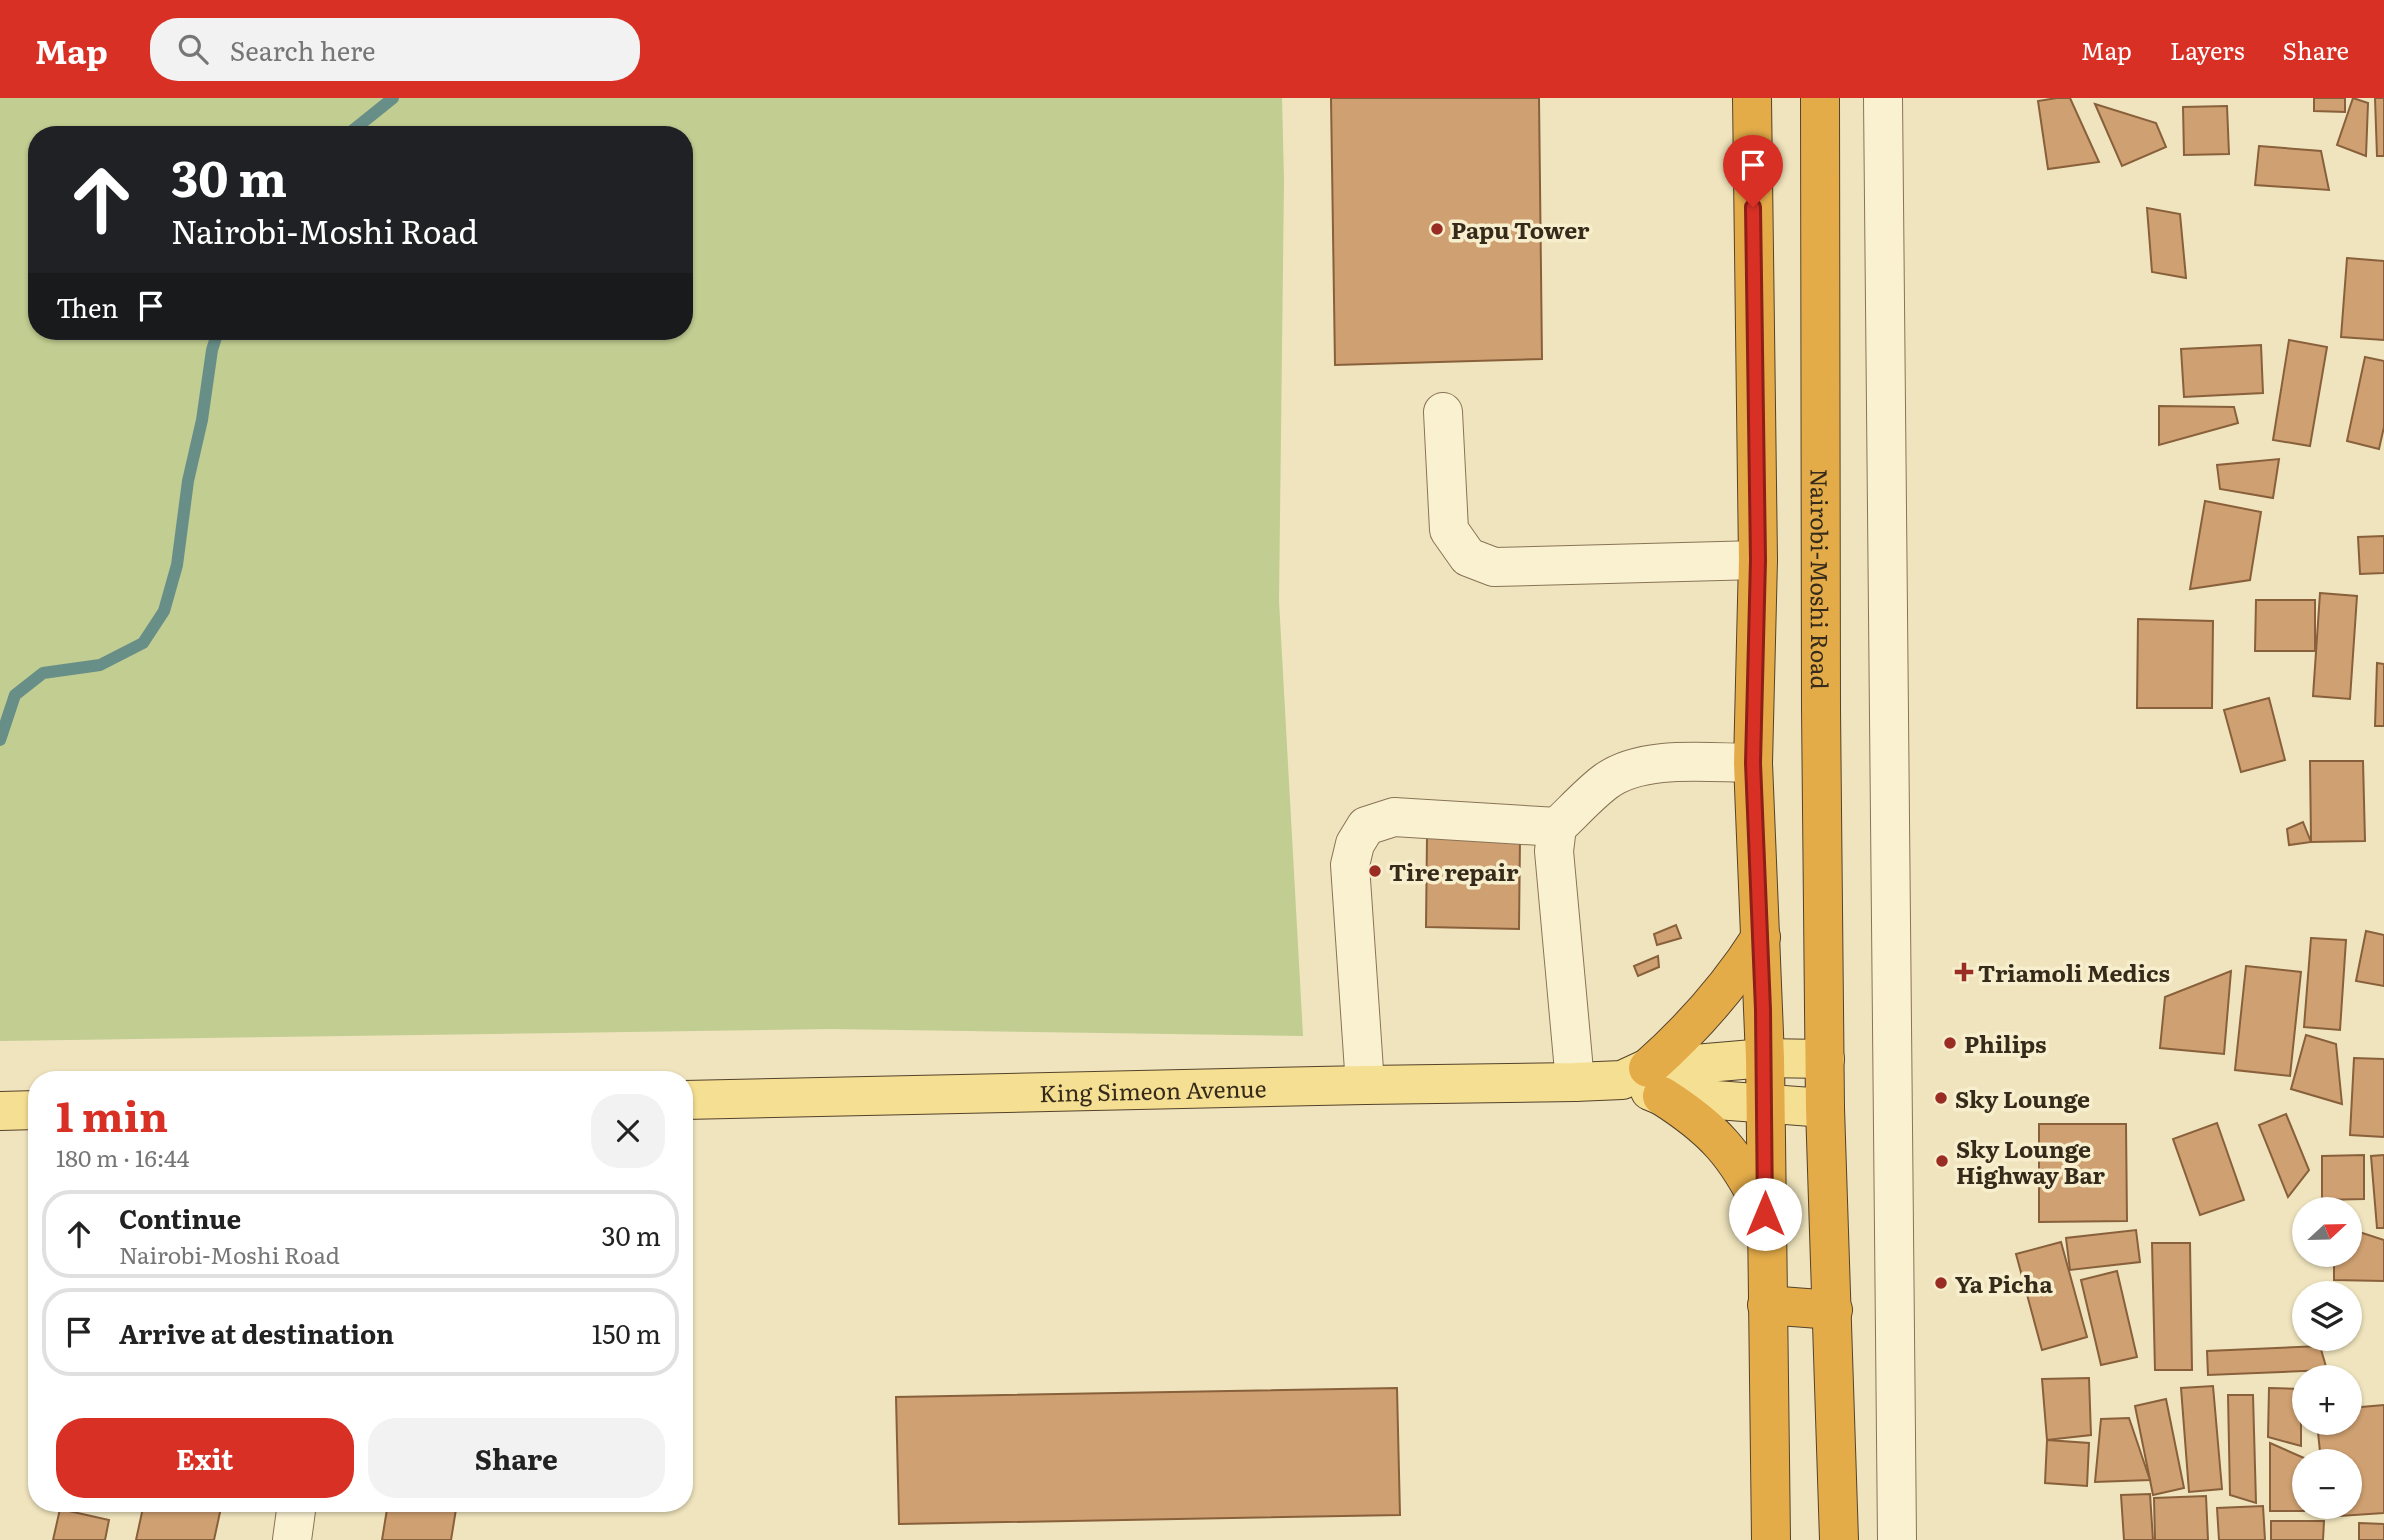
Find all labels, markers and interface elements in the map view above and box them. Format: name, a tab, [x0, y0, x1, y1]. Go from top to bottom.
search box	[150, 18, 640, 81]
text: Map	[35, 25, 108, 74]
icon: search	[174, 30, 212, 68]
text: Search here	[230, 30, 376, 69]
text: Map	[2081, 32, 2132, 67]
text: Layers	[2170, 32, 2244, 67]
text: Share	[2282, 32, 2349, 67]
pin	[1723, 135, 1783, 207]
text: 30 m	[171, 139, 287, 212]
icon: arrive	[1734, 146, 1772, 184]
icon: ahead	[56, 154, 147, 245]
text: Nairobi-Moshi Road	[171, 206, 478, 254]
place label: Papu Tower	[1451, 212, 1590, 246]
marker: Papu Tower	[1429, 221, 1445, 237]
text: Then	[56, 287, 118, 326]
icon: arrive	[132, 287, 170, 325]
street label: Nairobi-Moshi Road	[1804, 469, 1838, 689]
place label: Tire repair	[1389, 854, 1519, 888]
marker: Tire repair	[1367, 863, 1383, 879]
place label: Triamoli Medics	[1978, 955, 2170, 989]
marker: Triamoli Medics	[1956, 964, 1972, 980]
place label: Philips	[1964, 1026, 2047, 1060]
marker: Philips	[1942, 1035, 1958, 1051]
street label: King Simeon Avenue	[1039, 1070, 1267, 1109]
place label: Sky Lounge	[1955, 1081, 2090, 1115]
text: 1 min	[56, 1083, 168, 1145]
marker: Sky Lounge	[1933, 1090, 1949, 1106]
button: close	[591, 1094, 665, 1168]
place label: Sky Lounge Highway Bar	[1956, 1131, 2105, 1191]
text: 180 m · 16:44	[56, 1140, 189, 1174]
marker: Sky Lounge Highway Bar	[1934, 1153, 1950, 1169]
position arrow	[1728, 1177, 1802, 1251]
north arrow	[2292, 1197, 2362, 1267]
map controls	[2292, 1197, 2362, 1519]
text: Continue	[119, 1198, 241, 1237]
icon: ahead	[60, 1215, 98, 1253]
text: 30 m	[601, 1215, 661, 1254]
text: Nairobi-Moshi Road	[119, 1237, 340, 1271]
place label: Ya Picha	[1955, 1266, 2053, 1300]
marker: Ya Picha	[1933, 1275, 1949, 1291]
button: layers	[2292, 1281, 2362, 1351]
icon: arrive	[60, 1313, 98, 1351]
text: Arrive at destination	[119, 1313, 394, 1352]
text: 150 m	[592, 1313, 661, 1352]
button: +	[2292, 1365, 2362, 1435]
button: Exit	[56, 1418, 354, 1498]
button: Share	[368, 1418, 665, 1498]
button: −	[2292, 1449, 2362, 1519]

